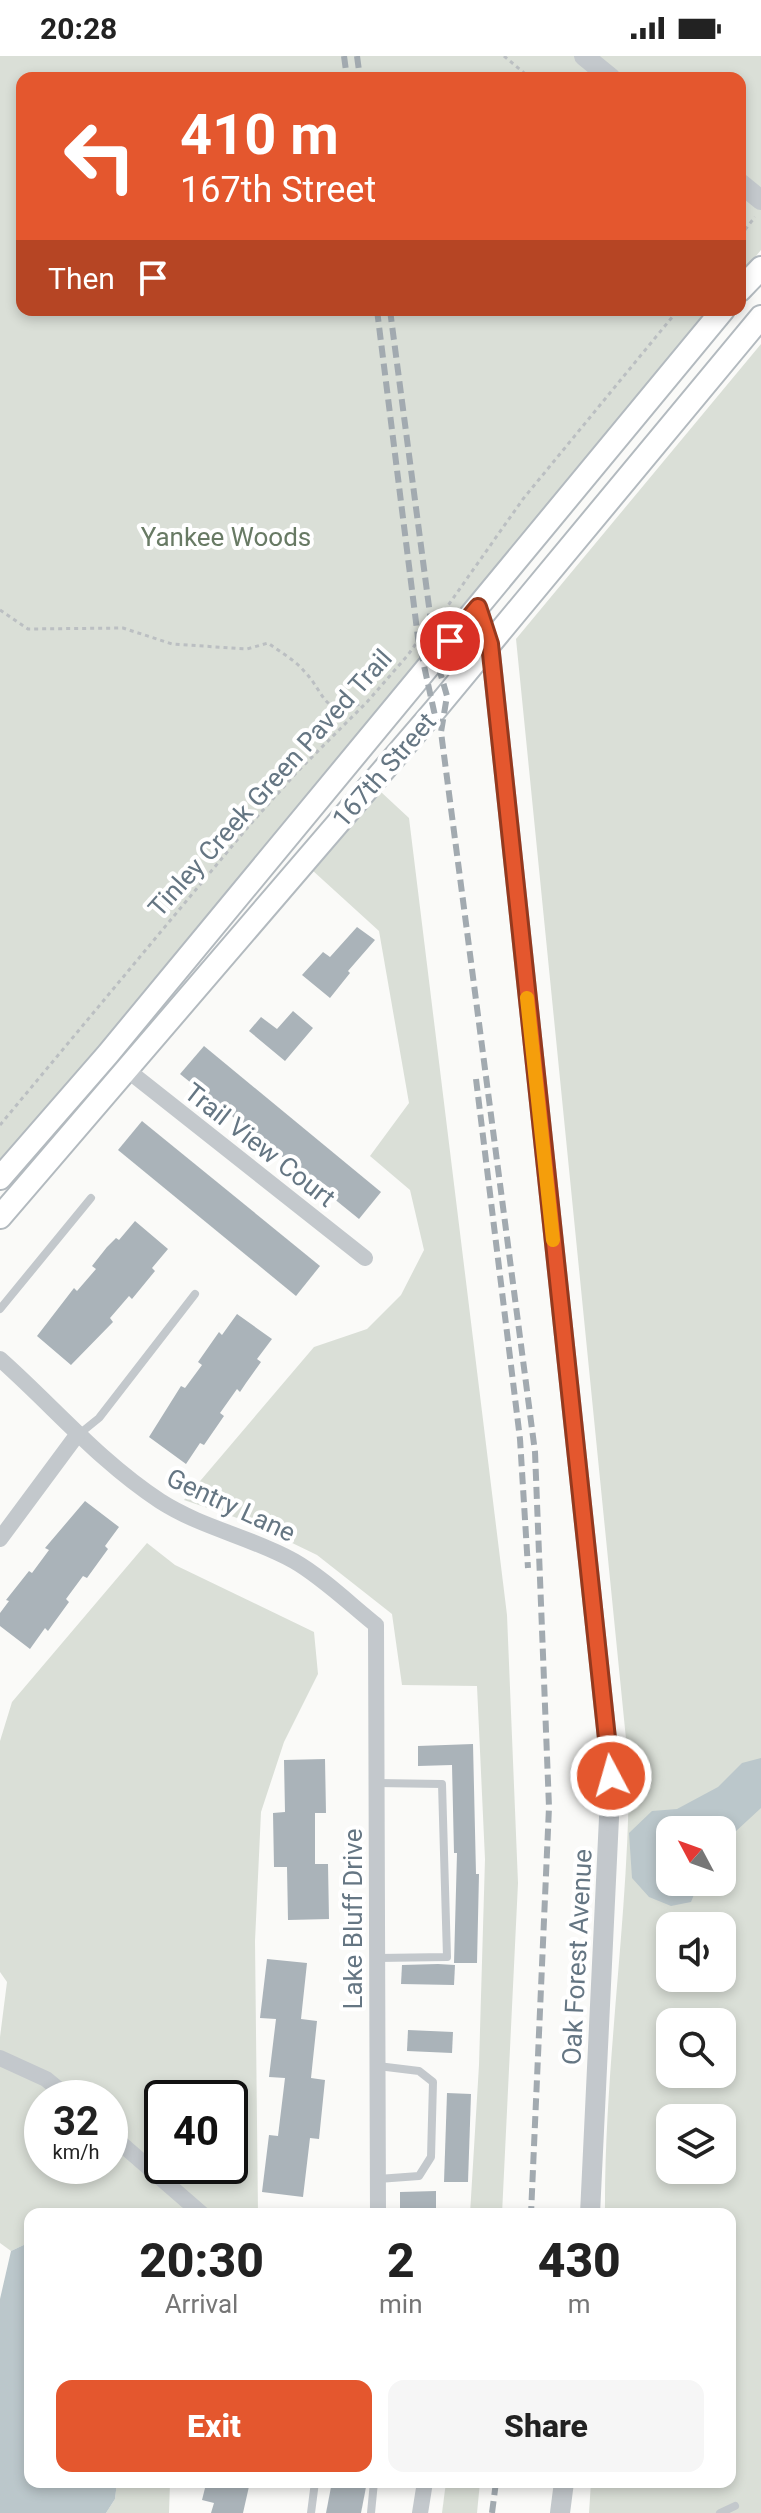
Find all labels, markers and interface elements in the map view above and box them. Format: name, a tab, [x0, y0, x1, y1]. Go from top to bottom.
text: 20:28	[40, 11, 117, 46]
text: 410 m	[180, 102, 339, 168]
icon: left	[48, 104, 152, 208]
text: 167th Street	[180, 169, 376, 211]
icon: arrive	[131, 256, 175, 300]
text: Then	[48, 261, 115, 296]
park label: Yankee Woods	[141, 522, 311, 552]
pin	[416, 607, 484, 675]
icon: arrive	[428, 619, 472, 663]
street label: Tinley Creek Green Paved Trail	[142, 643, 398, 923]
street label: 167th Street	[326, 707, 442, 833]
street label: Trail View Court	[179, 1077, 341, 1213]
street label: Gentry Lane	[162, 1462, 300, 1548]
position arrow	[569, 1734, 653, 1818]
north arrow	[656, 1816, 736, 1896]
map controls	[656, 1816, 736, 2184]
street label: Lake Bluff Drive	[338, 1828, 368, 2010]
street label: Oak Forest Avenue	[556, 1848, 598, 2066]
button: sound	[656, 1912, 736, 1992]
button: search	[656, 2008, 736, 2088]
speed limit sign: 40	[144, 2080, 248, 2184]
text: 32	[53, 2098, 99, 2145]
button: layers	[656, 2104, 736, 2184]
text: km/h	[53, 2140, 99, 2164]
text: 20:30	[139, 2232, 264, 2289]
text: 2	[387, 2232, 415, 2289]
text: 430	[538, 2232, 621, 2289]
text: Arrival	[165, 2289, 238, 2319]
text: min	[379, 2289, 423, 2319]
text: m	[568, 2289, 591, 2319]
button: Exit	[56, 2380, 372, 2472]
button: Share	[388, 2380, 704, 2472]

